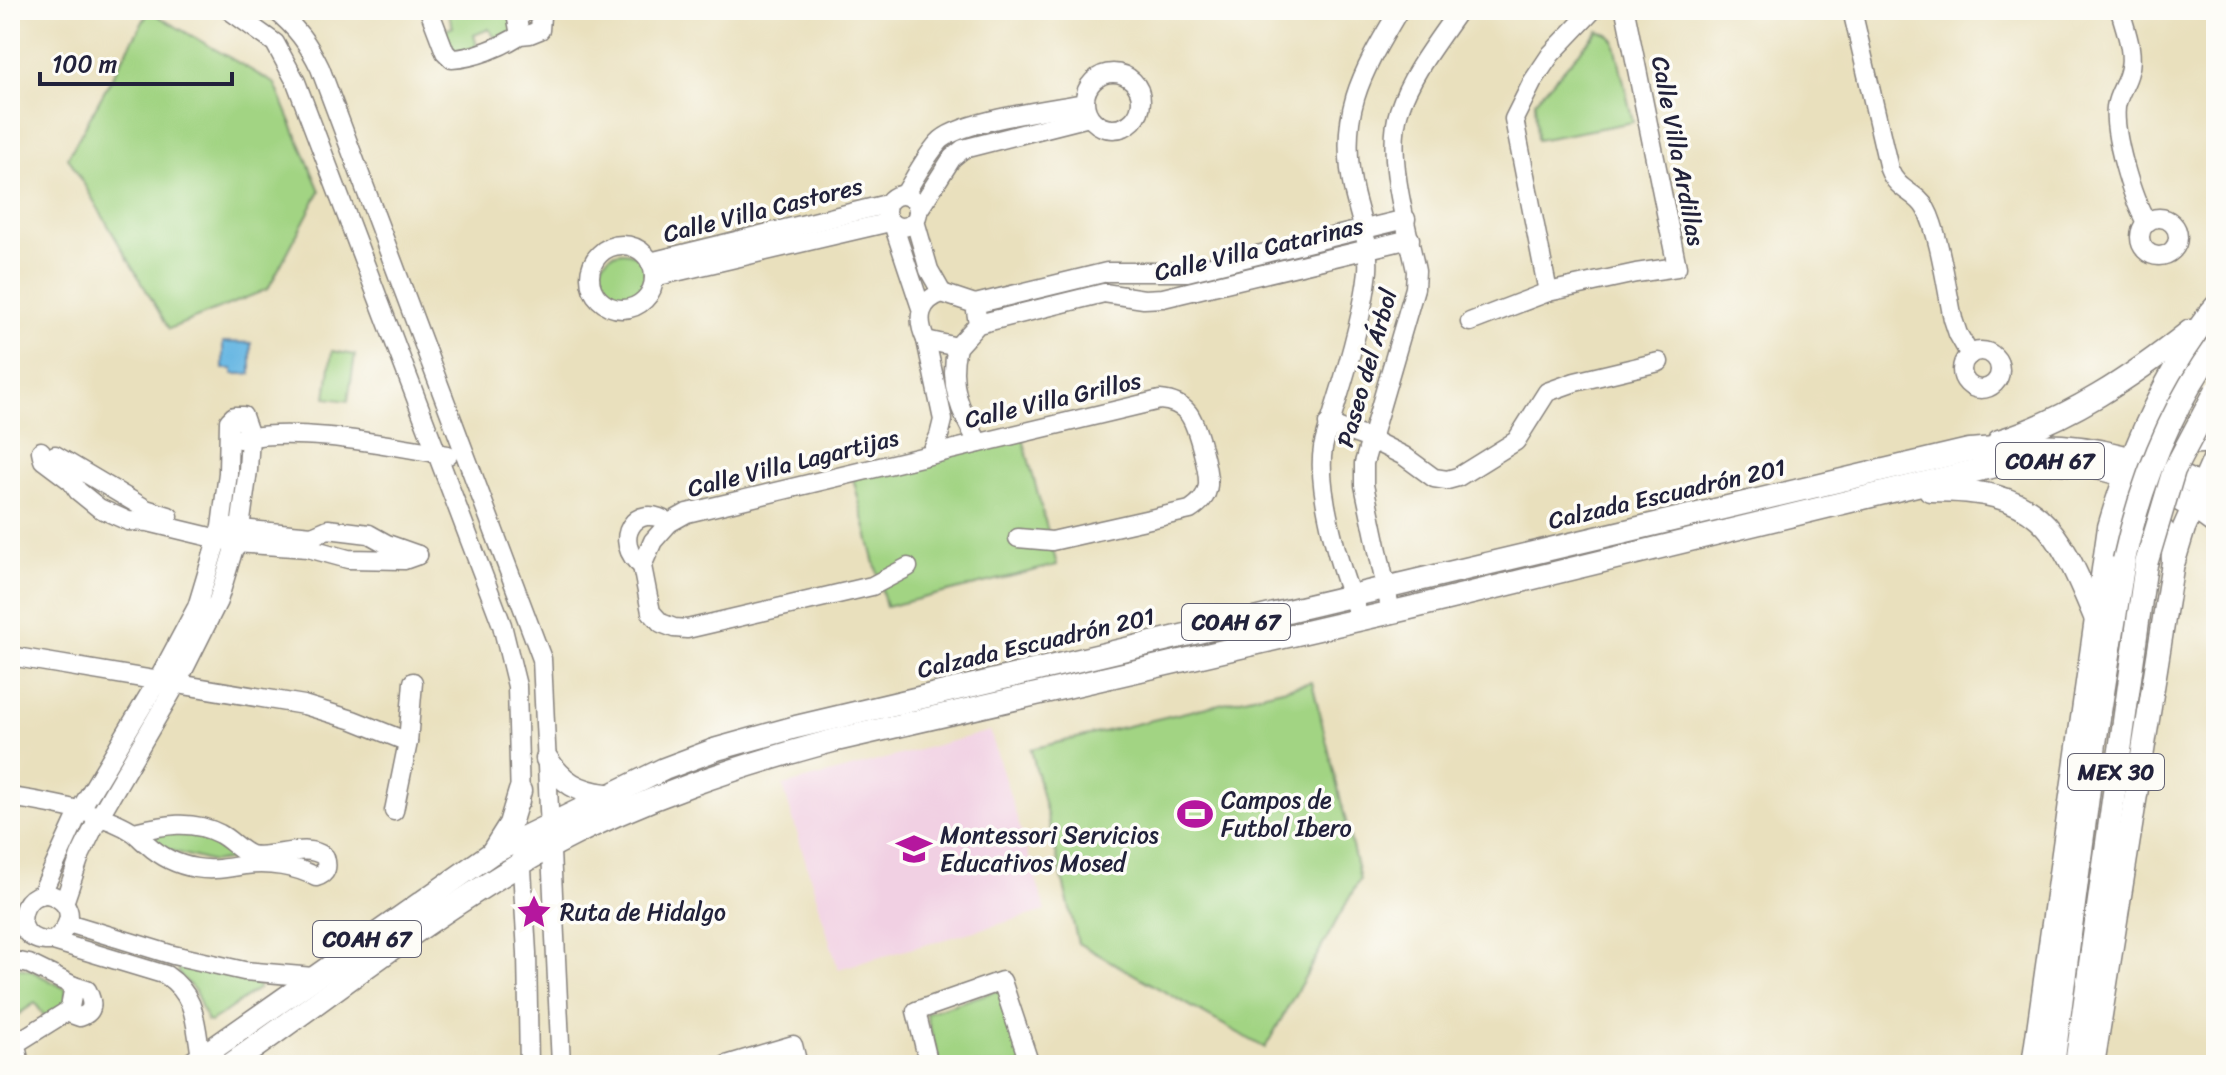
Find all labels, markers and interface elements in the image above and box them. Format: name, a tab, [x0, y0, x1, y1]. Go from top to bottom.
scale bar	[40, 36, 232, 86]
text: 100 m	[52, 43, 117, 85]
street label: Calle Villa Ardillas	[1639, 52, 1717, 250]
street label: Calle Villa Castores	[659, 165, 867, 255]
street label: Calle Villa Catarinas	[1150, 205, 1368, 293]
street label: Paseo del Árbol	[1324, 282, 1410, 452]
street label: Calle Villa Grillos	[961, 359, 1145, 441]
street label: Calle Villa Lagartijas	[683, 416, 903, 510]
road number: COAH 67	[1996, 443, 2104, 479]
street label: Calzada Escuadrón 201	[1544, 446, 1790, 542]
street label: Calzada Escuadrón 201	[913, 595, 1159, 691]
road number: COAH 67	[1182, 604, 1290, 640]
road number: MEX 30	[2068, 754, 2164, 790]
place label: Campos de Futbol Ibero	[1221, 779, 1352, 849]
sports icon: Campos de Futbol Ibero	[1176, 795, 1214, 833]
place label: Montessori Servicios Educativos Mosed	[940, 814, 1159, 884]
school or university icon: Montessori Servicios Educativos Mosed	[895, 830, 933, 868]
place label: Ruta de Hidalgo	[560, 891, 726, 933]
place icon: Ruta de Hidalgo	[515, 893, 553, 931]
road number: COAH 67	[313, 921, 421, 957]

